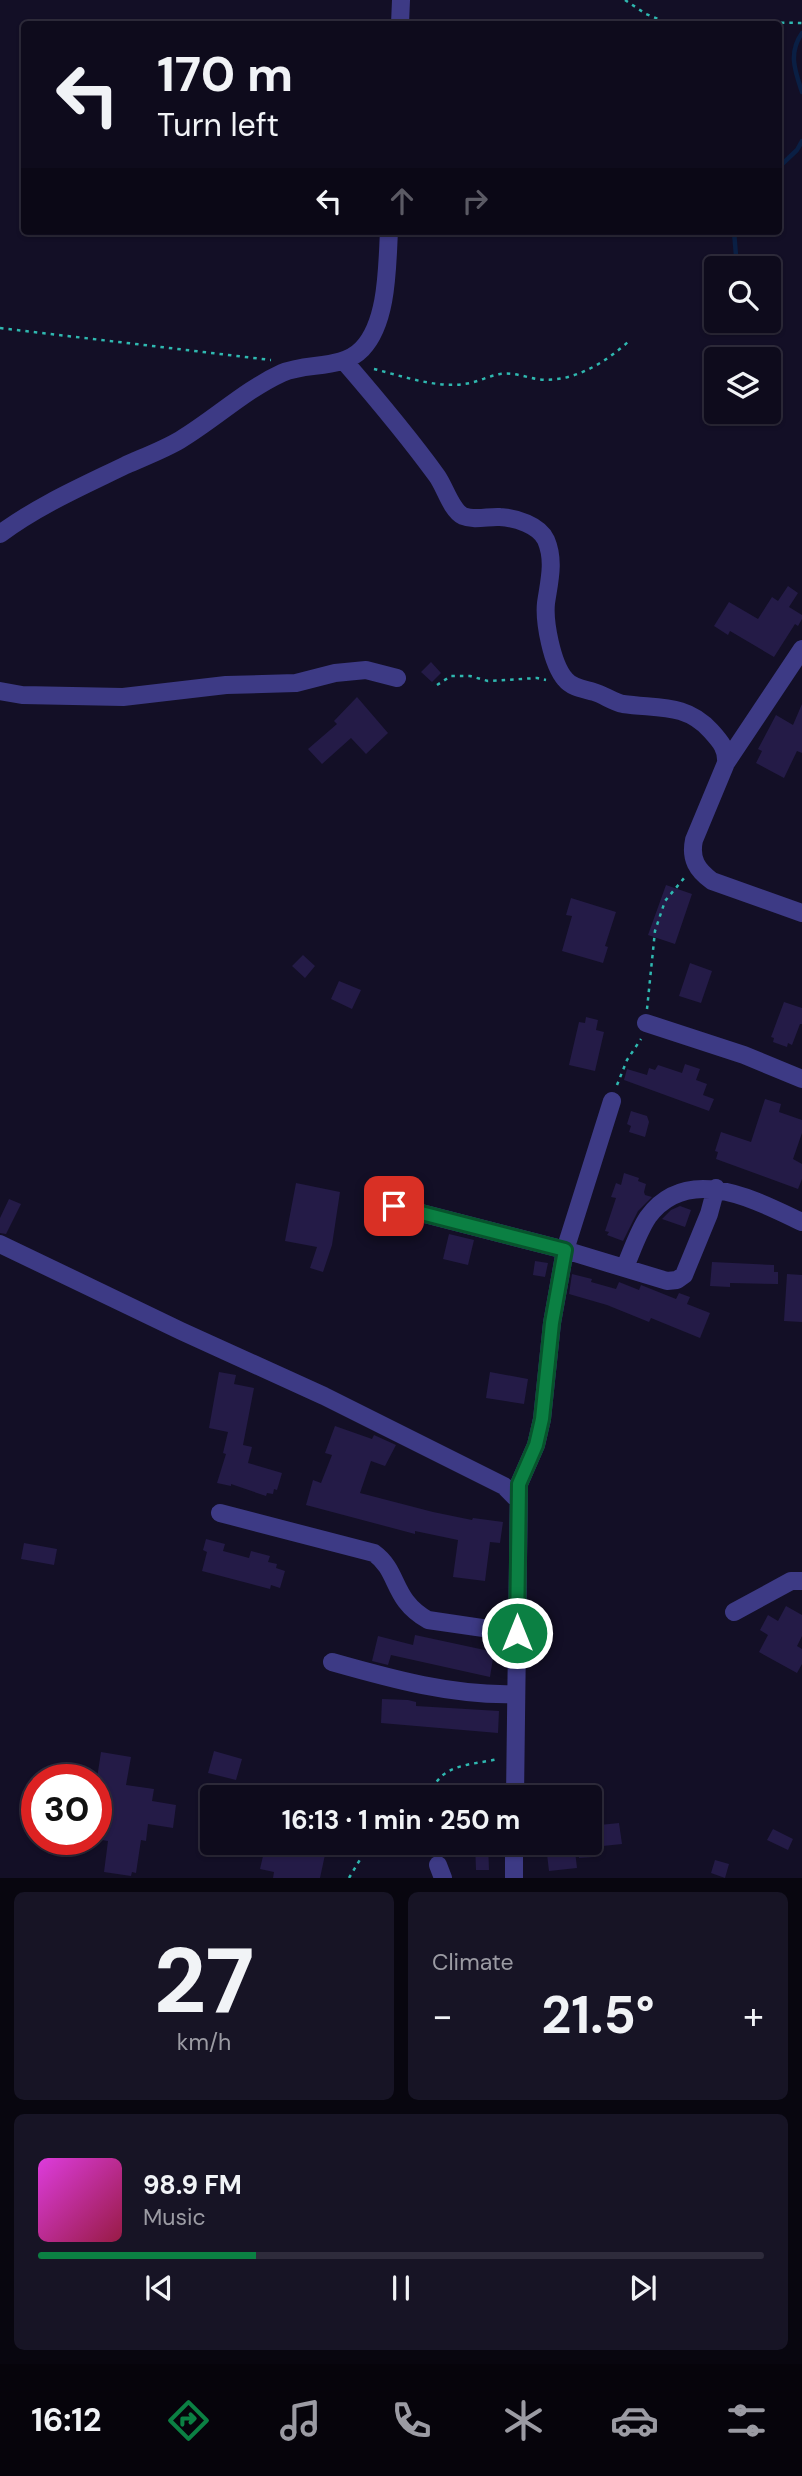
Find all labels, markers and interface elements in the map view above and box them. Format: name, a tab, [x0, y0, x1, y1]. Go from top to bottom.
text: 170 m	[157, 42, 293, 106]
icon: left	[42, 49, 133, 140]
text: Turn left	[157, 104, 279, 146]
icon: left	[310, 182, 348, 220]
icon: ahead	[383, 182, 421, 220]
icon: right	[456, 182, 494, 220]
map controls	[704, 256, 781, 424]
button: search	[704, 256, 781, 333]
button: layers	[704, 347, 781, 424]
pin	[364, 1176, 424, 1236]
icon: arrive	[375, 1187, 413, 1225]
position arrow	[480, 1596, 554, 1670]
speed limit sign: 30	[21, 1764, 112, 1855]
text: 16:13 · 1 min · 250 m	[282, 1803, 520, 1837]
text: 27	[154, 1922, 254, 2040]
text: Climate	[432, 1947, 514, 1977]
text: 21.5°	[541, 1981, 655, 2049]
text: −	[432, 1991, 453, 2041]
text: +	[743, 1991, 764, 2041]
text: km/h	[177, 2027, 231, 2057]
text: 98.9 FM	[143, 2168, 242, 2202]
text: Music	[143, 2202, 206, 2232]
icon: previous	[140, 2269, 178, 2307]
icon: pause	[382, 2269, 420, 2307]
icon: next	[624, 2269, 662, 2307]
icon: directions	[164, 2396, 213, 2445]
icon: music	[276, 2396, 325, 2445]
icon: phone	[387, 2396, 436, 2445]
icon: climate	[499, 2396, 548, 2445]
icon: car	[610, 2396, 659, 2445]
icon: filters	[722, 2396, 771, 2445]
text: 16:12	[31, 2399, 101, 2441]

